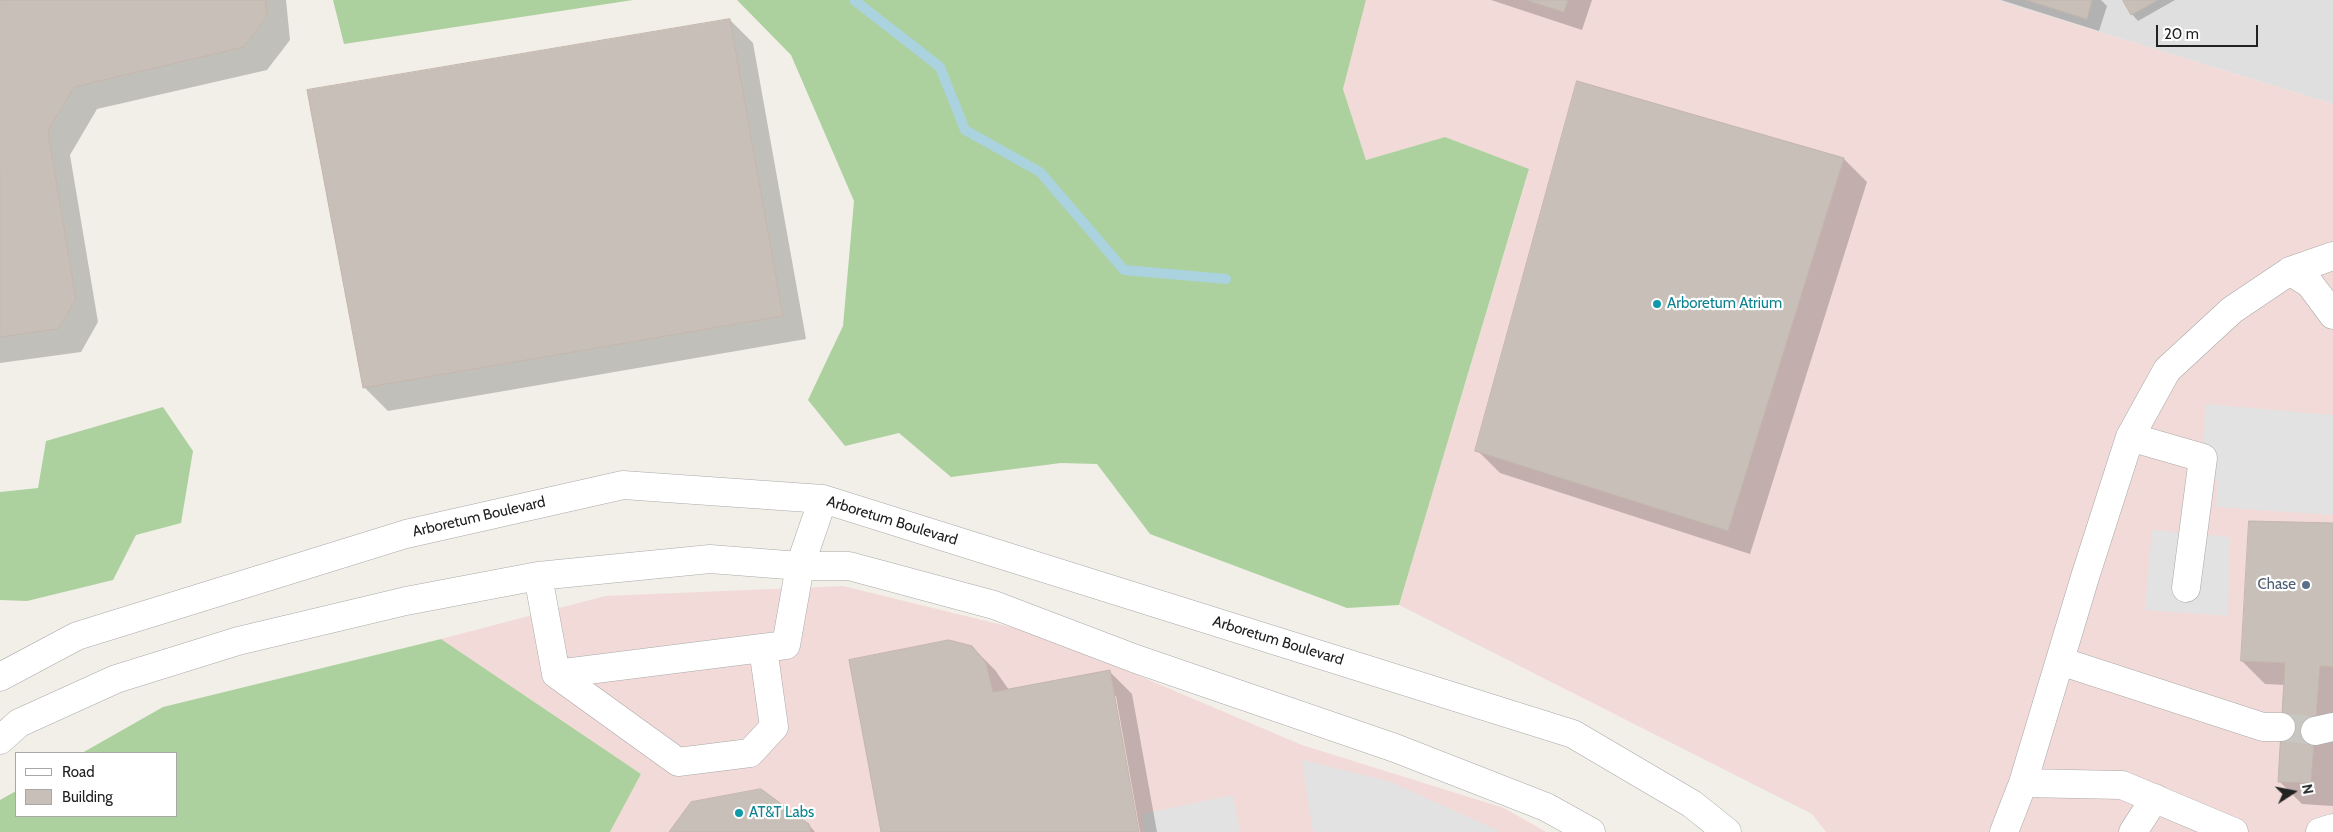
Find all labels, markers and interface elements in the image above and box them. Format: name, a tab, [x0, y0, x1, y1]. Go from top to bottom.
scale bar	[2158, 15, 2260, 47]
text: 20 m	[2164, 25, 2199, 43]
place label: Arboretum Atrium	[1667, 295, 1782, 313]
marker: Arboretum Atrium	[1651, 298, 1663, 310]
street label: Arboretum Boulevard	[411, 493, 547, 541]
street label: Arboretum Boulevard	[824, 493, 960, 549]
place label: Chase	[2258, 576, 2296, 594]
marker: Chase	[2300, 579, 2312, 591]
street label: Arboretum Boulevard	[1210, 613, 1346, 669]
legend	[15, 752, 178, 817]
text: Road	[62, 763, 95, 781]
north arrow	[2268, 767, 2318, 817]
text: N	[2298, 783, 2318, 796]
text: Building	[62, 788, 113, 806]
place label: AT&T Labs	[749, 804, 814, 822]
marker: AT&T Labs	[733, 807, 745, 819]

